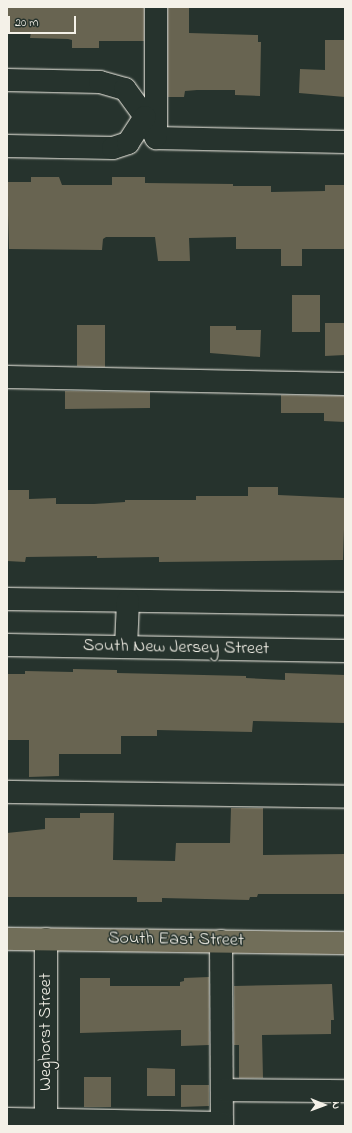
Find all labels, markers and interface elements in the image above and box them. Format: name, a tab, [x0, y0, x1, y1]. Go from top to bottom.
scale bar	[10, 8, 78, 34]
text: 20 m	[15, 14, 38, 32]
street label: South New Jersey Street	[83, 636, 269, 660]
street label: South East Street	[108, 928, 244, 952]
street label: Weghorst Street	[35, 973, 57, 1091]
north arrow	[304, 1085, 344, 1125]
text: N	[328, 1101, 344, 1109]

